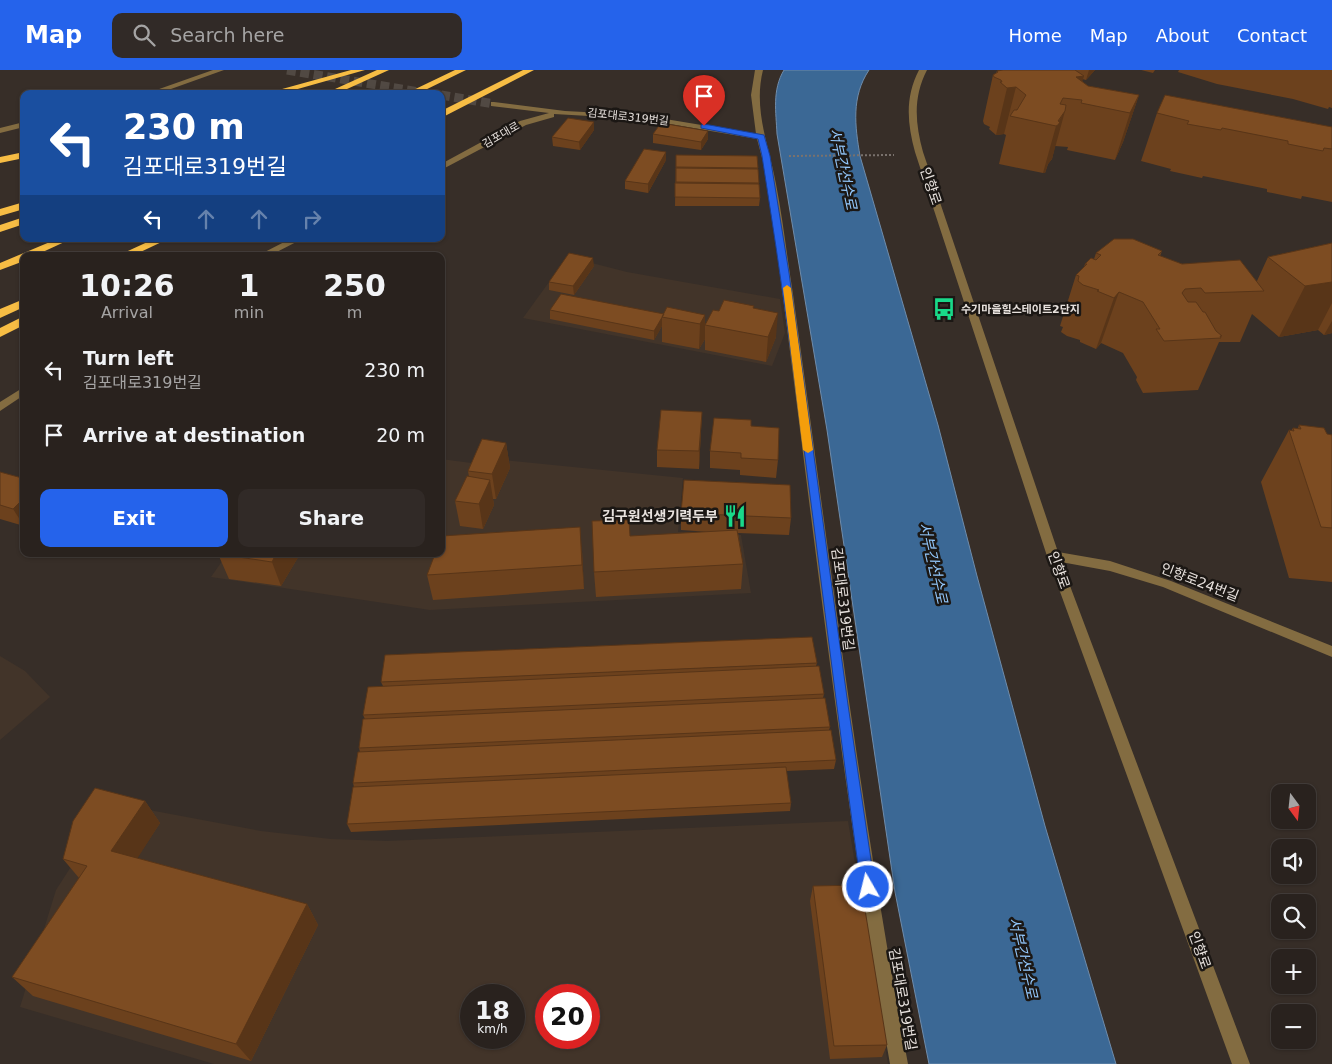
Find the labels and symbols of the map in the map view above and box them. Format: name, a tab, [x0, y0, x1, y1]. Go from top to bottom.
pin	[683, 75, 725, 126]
street label: 김포대로319번길	[587, 106, 669, 128]
street label: 김포대로	[480, 119, 522, 151]
water label: 서부간선수로	[826, 127, 861, 213]
street label: 인향로	[917, 165, 945, 207]
bus stop icon: 수기마을힐스테이트2단지	[931, 296, 957, 322]
place label: 수기마을힐스테이트2단지	[961, 303, 1080, 316]
restaurant icon: 김구원선생기력두부	[722, 503, 748, 529]
place label: 김구원선생기력두부	[602, 508, 718, 524]
water label: 서부간선수로	[915, 521, 951, 607]
street label: 김포대로319번길	[829, 546, 857, 652]
street label: 인향로	[1045, 549, 1073, 591]
street label: 인향로24번길	[1159, 560, 1241, 604]
north arrow	[1271, 784, 1316, 829]
position arrow	[841, 860, 893, 912]
water label: 서부간선수로	[1005, 916, 1041, 1002]
street label: 인향로	[1186, 929, 1214, 971]
street label: 김포대로319번길	[886, 946, 920, 1052]
speed limit sign: 20	[535, 984, 600, 1049]

